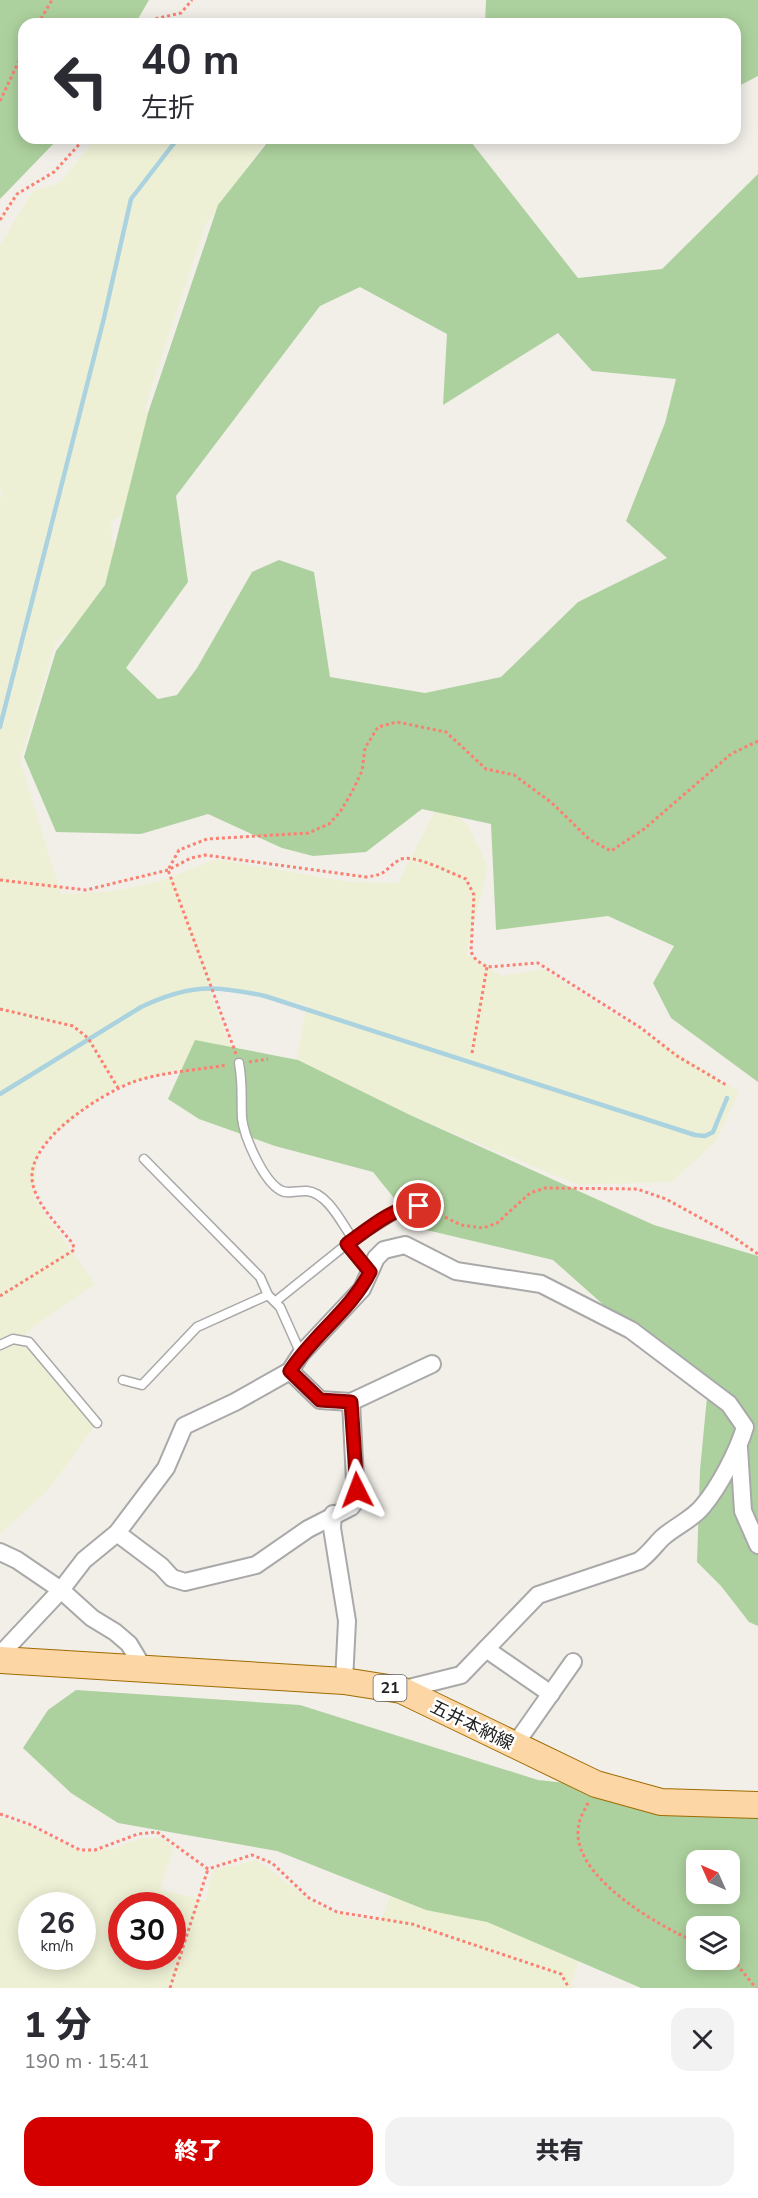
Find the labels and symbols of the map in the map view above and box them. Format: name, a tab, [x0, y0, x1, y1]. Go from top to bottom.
pin	[393, 1180, 444, 1231]
position arrow	[325, 1458, 389, 1522]
road number: 21	[374, 1675, 406, 1701]
street label: 五井本納線	[426, 1694, 518, 1756]
north arrow	[686, 1850, 740, 1904]
speed limit sign: 30	[108, 1892, 186, 1970]

